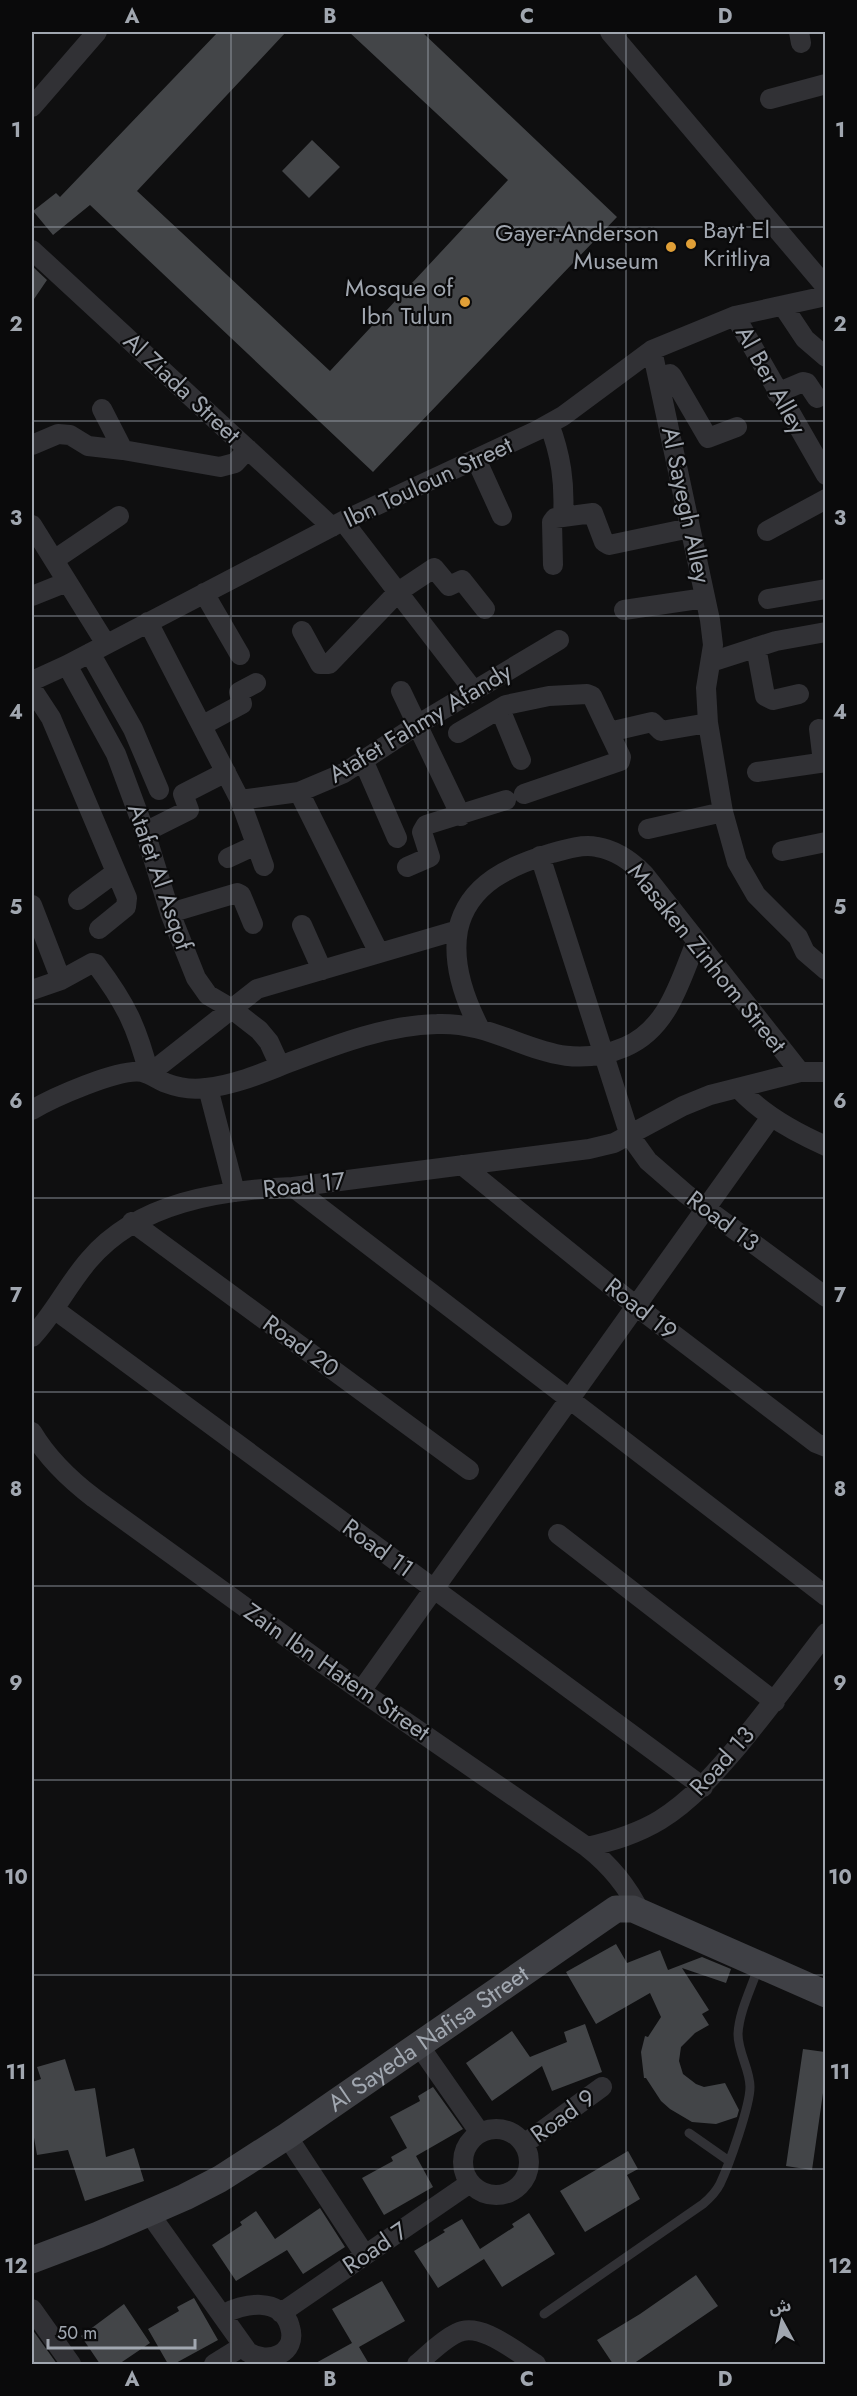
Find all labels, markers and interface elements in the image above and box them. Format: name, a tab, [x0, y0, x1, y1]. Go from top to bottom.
text: A	[124, 2, 140, 31]
text: B	[323, 2, 337, 31]
text: C	[520, 2, 534, 31]
text: D	[718, 2, 732, 31]
text: 1	[11, 116, 21, 145]
text: 1	[835, 116, 845, 145]
place label: Bayt El Kritliya	[703, 212, 771, 275]
place label: Gayer-Anderson Museum	[495, 215, 659, 278]
marker: Bayt El Kritliya	[684, 237, 698, 251]
marker: Gayer-Anderson Museum	[664, 240, 678, 254]
place label: Mosque of Ibn Tulun	[345, 270, 454, 333]
marker: Mosque of Ibn Tulun	[458, 295, 472, 309]
text: 2	[9, 310, 23, 339]
text: 2	[833, 310, 847, 339]
street label: Al Ber Alley	[727, 319, 816, 441]
street label: Al Ziada Street	[116, 324, 249, 451]
street label: Al Sayegh Alley	[653, 424, 720, 587]
street label: Ibn Touloun Street	[338, 427, 518, 536]
text: 3	[10, 504, 22, 533]
text: 3	[834, 504, 846, 533]
street label: Atafet Fahmy Afandy	[321, 654, 518, 791]
text: 4	[9, 698, 23, 727]
text: 4	[833, 698, 847, 727]
street label: Atafet Al Asqof	[119, 799, 202, 956]
street label: Masaken Zinhom Street	[620, 855, 795, 1060]
text: 5	[10, 893, 23, 922]
text: 5	[834, 893, 847, 922]
text: 6	[9, 1087, 23, 1116]
text: 6	[833, 1087, 847, 1116]
street label: Road 17	[261, 1163, 347, 1206]
street label: Road 13	[680, 1182, 767, 1260]
street label: Road 19	[598, 1269, 685, 1348]
text: 7	[10, 1281, 23, 1310]
text: 7	[834, 1281, 847, 1310]
street label: Road 20	[256, 1306, 347, 1385]
text: 8	[10, 1475, 22, 1504]
text: 8	[834, 1475, 846, 1504]
street label: Road 11	[335, 1510, 421, 1585]
street label: Zain Ibn Hatem Street	[237, 1594, 438, 1749]
text: 9	[9, 1669, 23, 1698]
text: 9	[833, 1669, 847, 1698]
street label: Road 13	[681, 1718, 762, 1803]
text: 10	[4, 1863, 28, 1892]
text: 10	[828, 1863, 852, 1892]
street label: Al Sayeda Nafisa Street	[320, 1956, 536, 2120]
text: 11	[6, 2058, 26, 2087]
text: 11	[830, 2058, 850, 2087]
street label: Road 9	[523, 2080, 602, 2151]
street label: Road 7	[335, 2213, 414, 2282]
text: 12	[4, 2252, 28, 2281]
text: 12	[828, 2252, 852, 2281]
north arrow	[752, 2291, 812, 2351]
text: ش	[768, 2294, 793, 2320]
scale bar	[48, 2312, 195, 2350]
text: 50 m	[57, 2320, 97, 2346]
text: A	[124, 2365, 140, 2394]
text: B	[323, 2365, 337, 2394]
text: C	[520, 2365, 534, 2394]
text: D	[718, 2365, 732, 2394]

